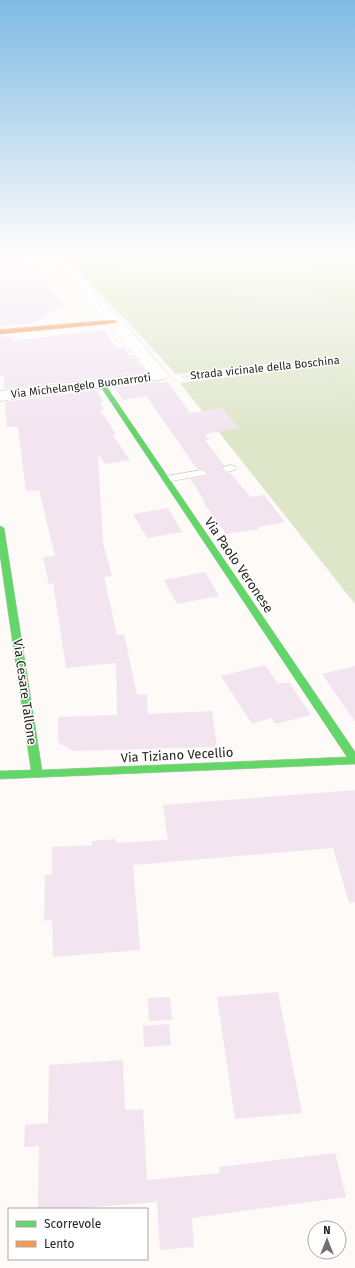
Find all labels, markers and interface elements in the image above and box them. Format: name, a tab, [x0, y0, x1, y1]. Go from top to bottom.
street label: Strada vicinale della Boschina	[190, 354, 340, 382]
street label: Via Michelangelo Buonarroti	[10, 371, 152, 401]
street label: Via Paolo Veronese	[202, 514, 276, 616]
street label: Via Cesare Tallone	[10, 638, 40, 746]
street label: Via Tiziano Vecellio	[120, 745, 234, 765]
legend	[8, 1208, 148, 1260]
text: Scorrevole	[44, 1217, 101, 1231]
north arrow	[307, 1220, 347, 1260]
text: N	[323, 1224, 331, 1237]
text: Lento	[44, 1237, 74, 1251]

